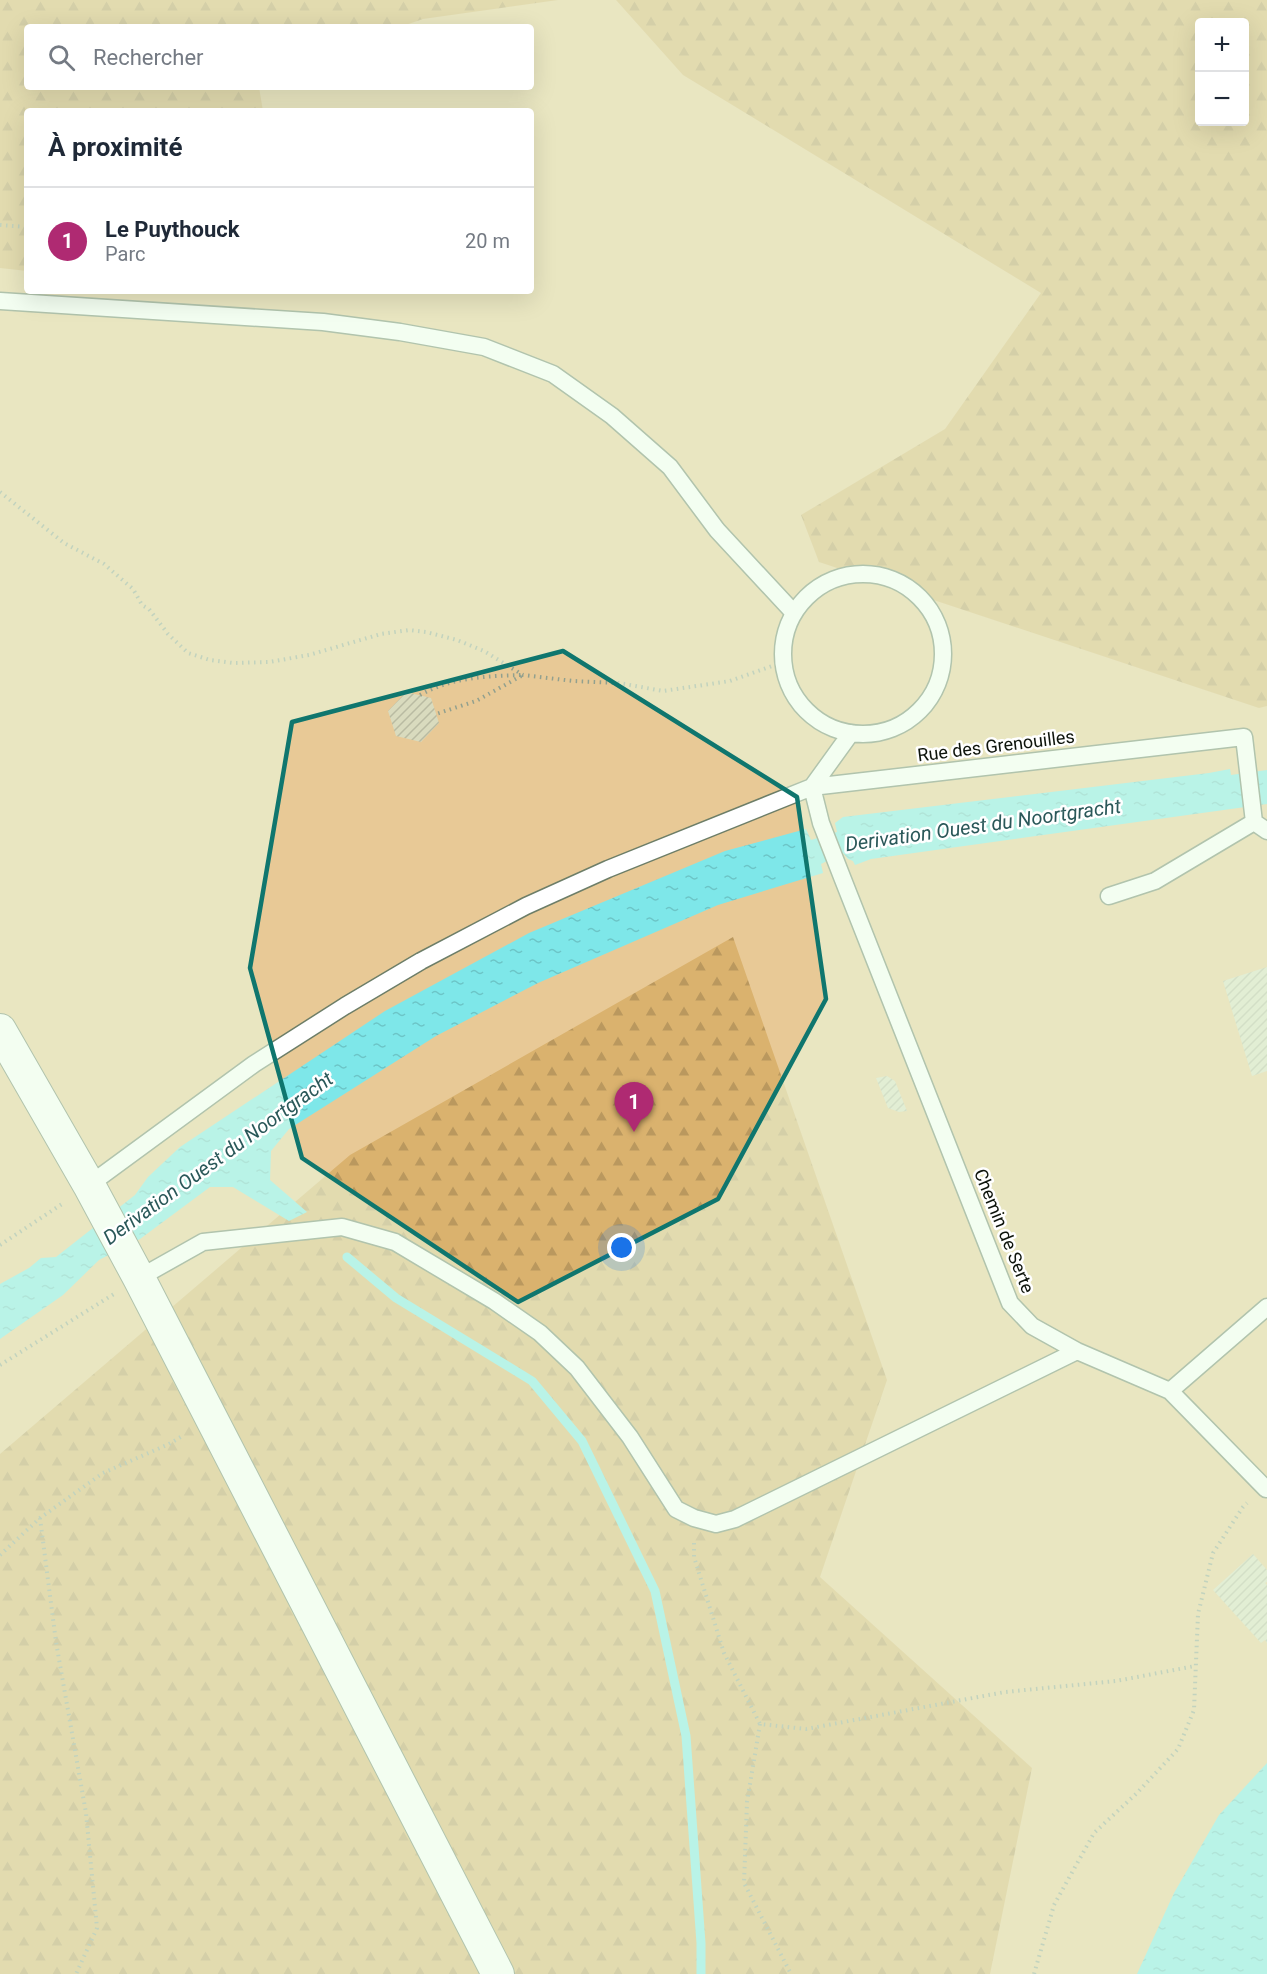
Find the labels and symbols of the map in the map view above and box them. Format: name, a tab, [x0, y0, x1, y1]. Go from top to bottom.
street label: Rue des Grenouilles	[916, 725, 1076, 766]
water label: Derivation Ouest du Noortgracht	[844, 794, 1123, 856]
water label: Derivation Ouest du Noortgracht	[98, 1066, 338, 1249]
pin: 1	[614, 1082, 654, 1132]
street label: Chemin de Serte	[970, 1166, 1039, 1296]
your location	[607, 1233, 636, 1262]

